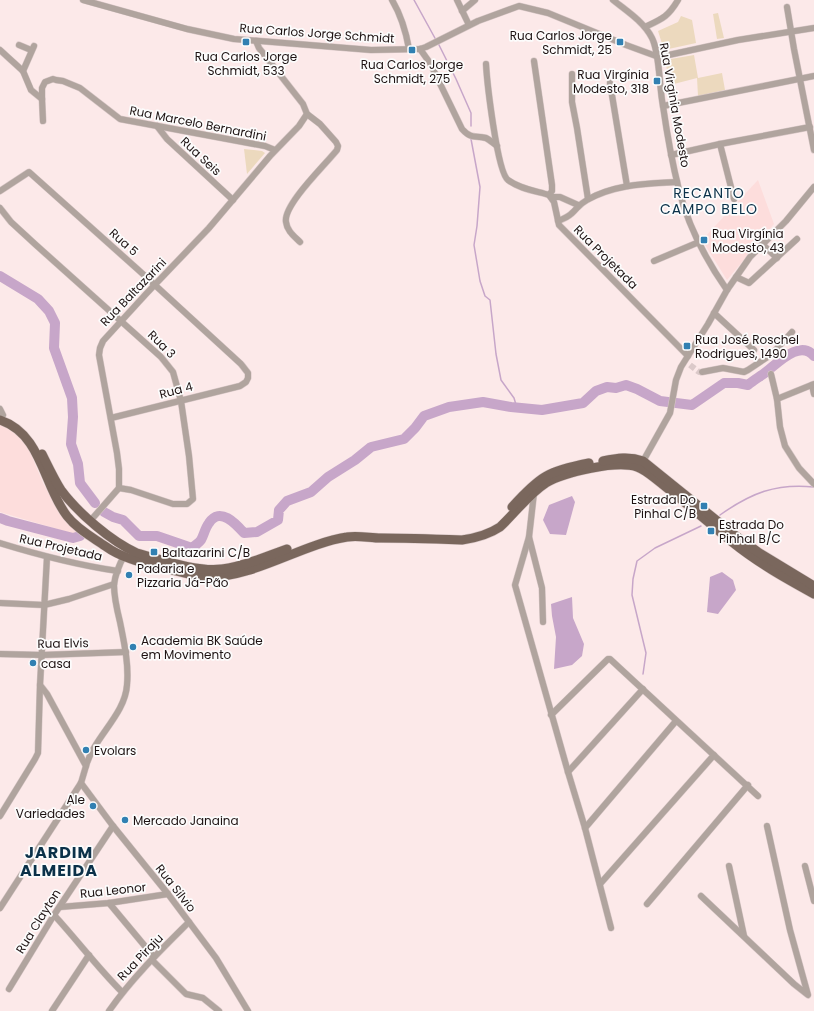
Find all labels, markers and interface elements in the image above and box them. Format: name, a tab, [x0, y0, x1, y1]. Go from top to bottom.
street label: Rua Carlos Jorge Schmidt	[239, 19, 395, 47]
place label: Rua Carlos Jorge Schmidt, 25	[510, 27, 612, 58]
marker: Rua Carlos Jorge Schmidt, 533	[241, 37, 251, 47]
marker: Rua Carlos Jorge Schmidt, 25	[615, 37, 625, 47]
street label: Rua Virginia Modesto	[656, 41, 694, 169]
marker: Rua Carlos Jorge Schmidt, 275	[407, 45, 417, 55]
place label: Rua Carlos Jorge Schmidt, 533	[195, 48, 297, 79]
place label: Rua Carlos Jorge Schmidt, 275	[361, 56, 463, 87]
place label: Rua Virgínia Modesto, 318	[573, 66, 649, 97]
marker: Rua Virgínia Modesto, 318	[652, 76, 662, 86]
street label: Rua Marcelo Bernardini	[128, 101, 268, 145]
street label: Rua Seis	[177, 133, 225, 179]
district label: RECANTO CAMPO BELO	[660, 183, 758, 219]
street label: Rua Projetada	[570, 221, 642, 293]
street label: Rua 5	[106, 224, 142, 260]
place label: Rua Virgínia Modesto, 43	[712, 225, 784, 256]
marker: Rua Virgínia Modesto, 43	[699, 235, 709, 245]
street label: Rua Baltazarini	[96, 254, 170, 330]
street label: Rua 3	[144, 326, 180, 362]
place label: Rua José Roschel Rodrigues, 1490	[695, 331, 799, 362]
marker: Rua José Roschel Rodrigues, 1490	[682, 341, 692, 351]
street label: Rua 4	[157, 377, 195, 403]
place label: Estrada Do Pinhal C/B	[631, 491, 696, 522]
marker: Estrada Do Pinhal C/B	[699, 501, 709, 511]
place label: Estrada Do Pinhal B/C	[719, 516, 784, 547]
marker: Estrada Do Pinhal B/C	[706, 526, 716, 536]
street label: Rua Projetada	[18, 529, 104, 565]
place label: Baltazarini C/B	[162, 544, 250, 561]
marker: Baltazarini C/B	[149, 547, 159, 557]
place label: Padaria e Pizzaria Já-Pão	[137, 560, 229, 591]
marker: Padaria e Pizzaria Já-Pão	[124, 570, 134, 580]
place label: Academia BK Saúde em Movimento	[141, 632, 263, 663]
street label: Rua Elvis	[37, 634, 89, 652]
marker: Academia BK Saúde em Movimento	[128, 642, 138, 652]
place label: casa	[41, 655, 71, 672]
marker: casa	[28, 658, 38, 668]
place label: Evolars	[94, 742, 136, 759]
marker: Evolars	[81, 745, 91, 755]
place label: Ale Variedades	[16, 791, 85, 822]
marker: Ale Variedades	[88, 801, 98, 811]
place label: Mercado Janaina	[133, 812, 239, 829]
marker: Mercado Janaina	[120, 815, 130, 825]
district label: JARDIM ALMEIDA	[20, 841, 98, 882]
street label: Rua Silvio	[152, 860, 200, 916]
street label: Rua Leonor	[79, 878, 147, 902]
street label: Rua Clayton	[11, 885, 65, 957]
street label: Rua Piraju	[113, 930, 167, 984]

